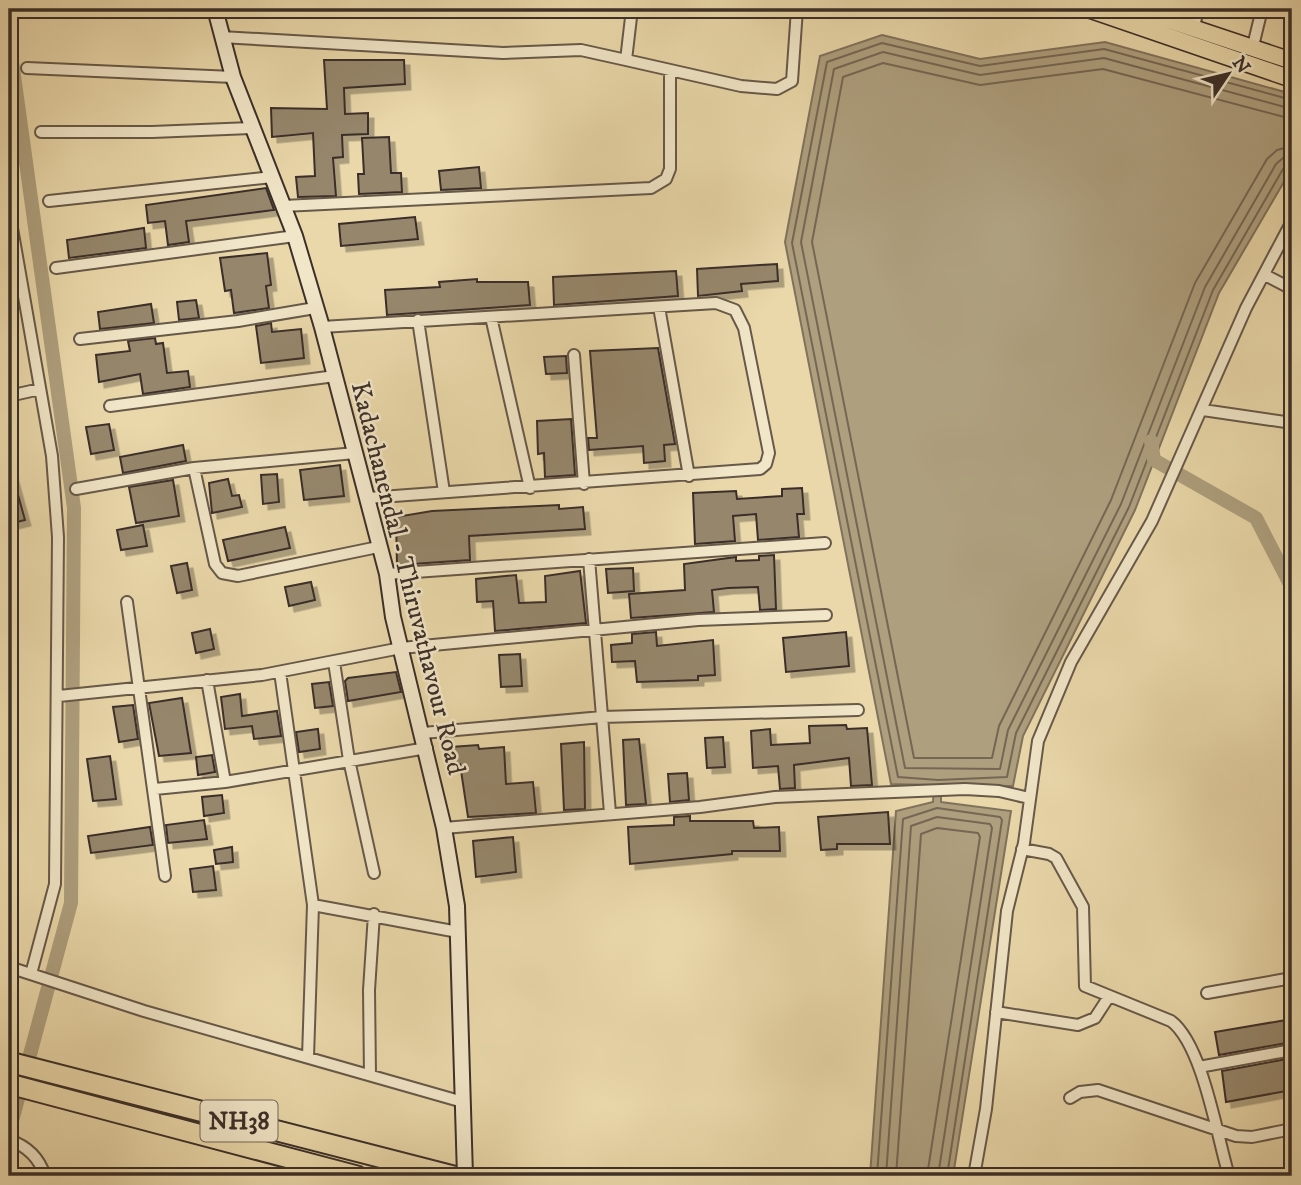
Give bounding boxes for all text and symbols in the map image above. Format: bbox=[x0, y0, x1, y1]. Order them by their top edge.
north arrow bbox=[1192, 38, 1262, 108]
text: N bbox=[1227, 52, 1255, 78]
street label: Kadachanendal - Thiruvathavour Road bbox=[343, 378, 472, 778]
road number: NH38 bbox=[201, 1100, 278, 1142]

